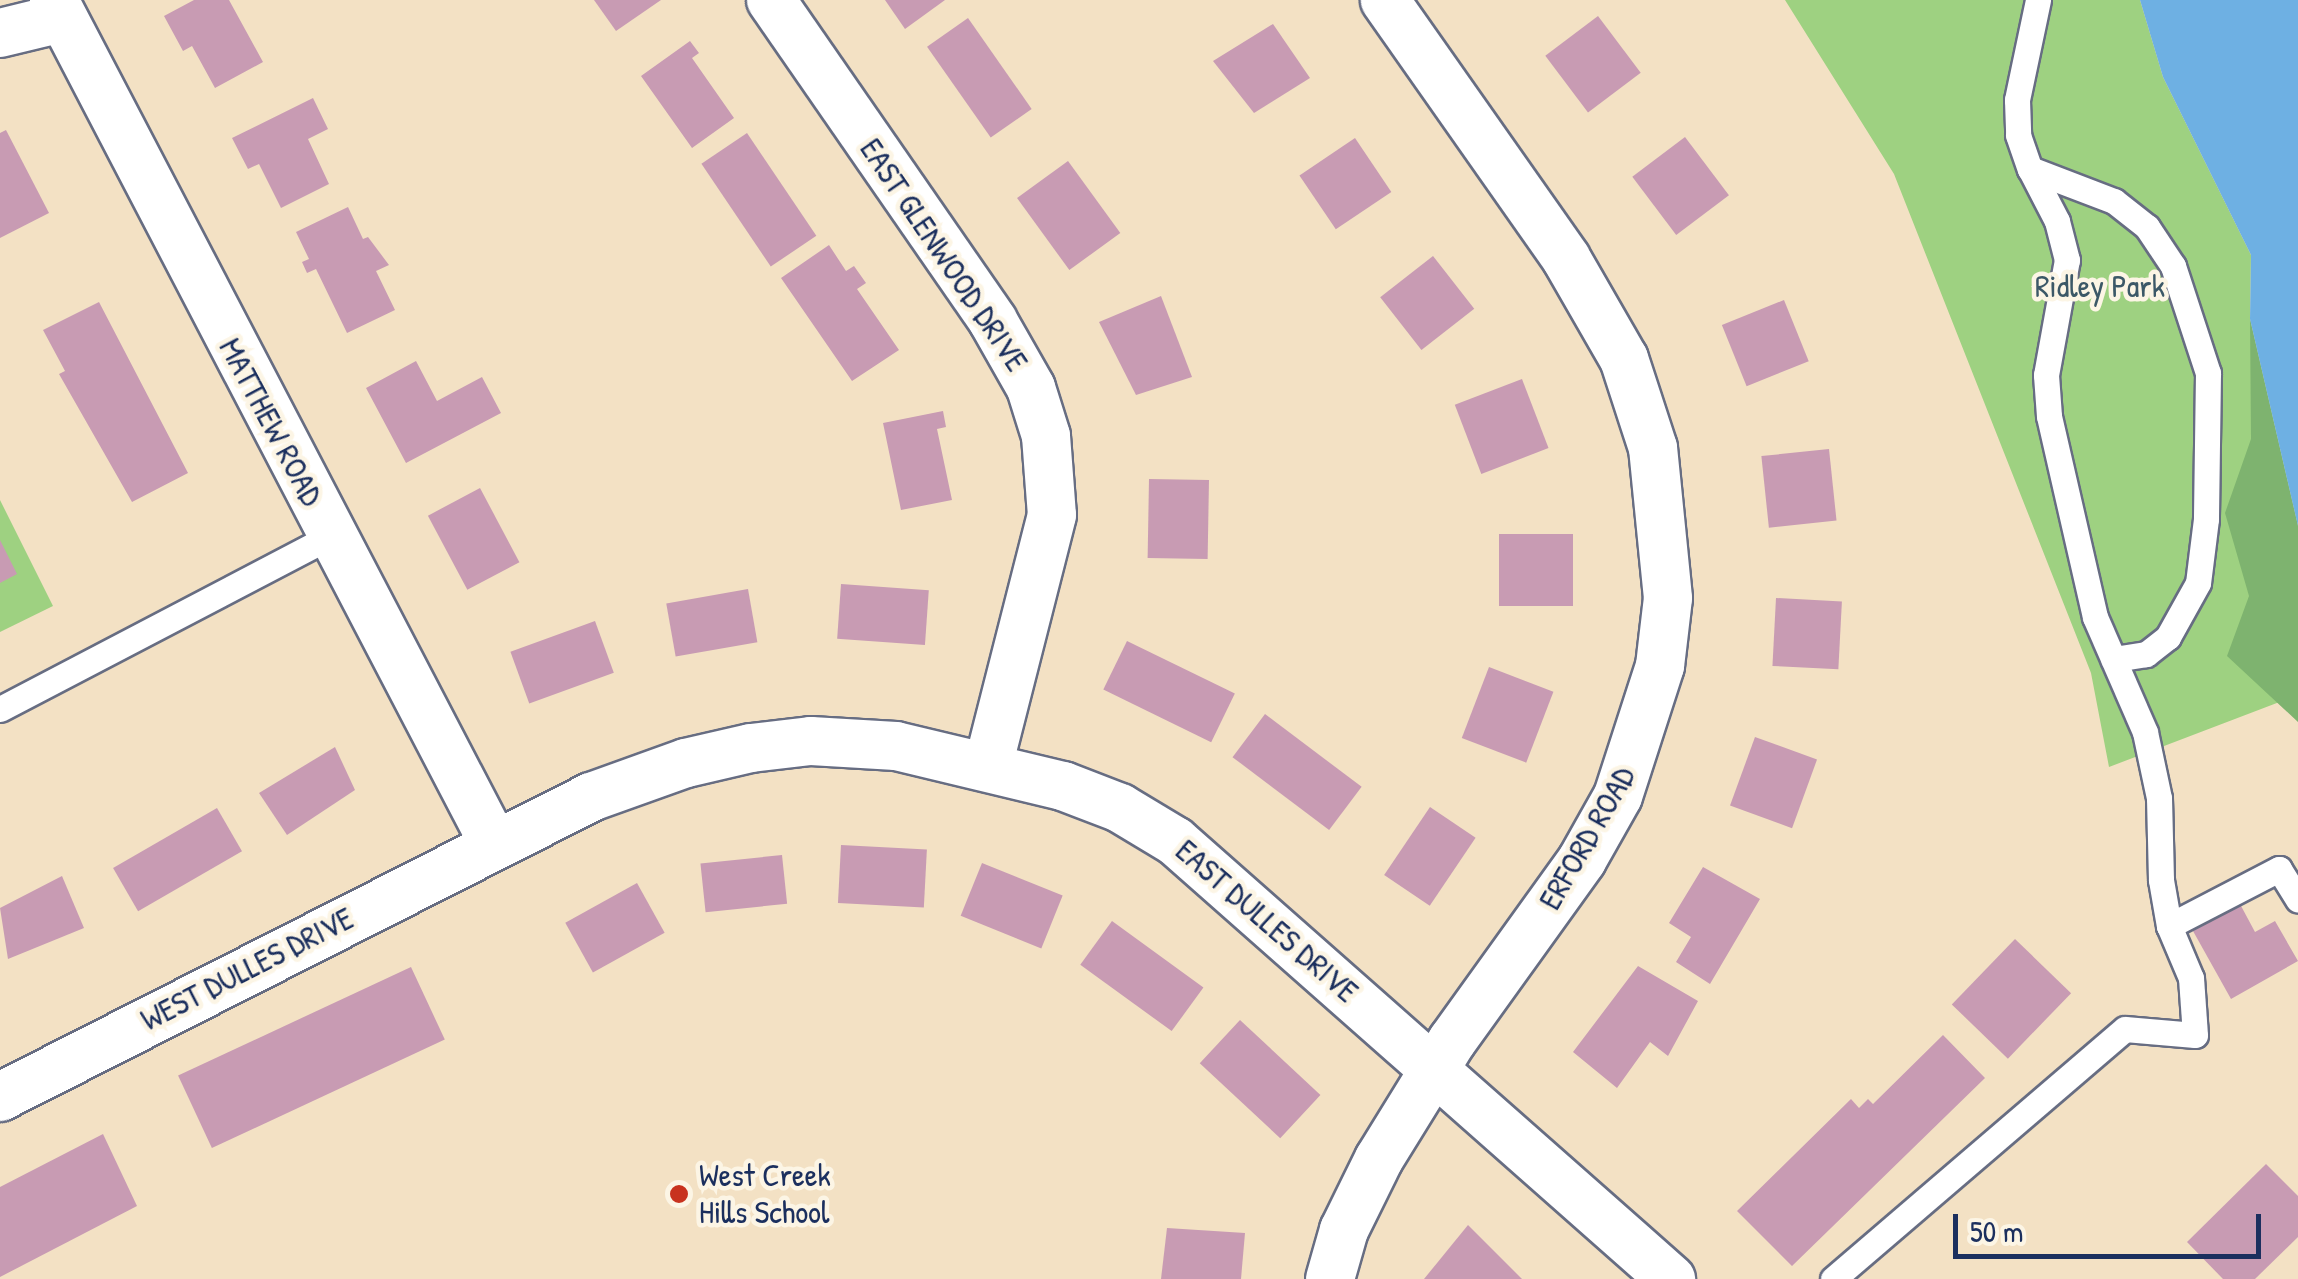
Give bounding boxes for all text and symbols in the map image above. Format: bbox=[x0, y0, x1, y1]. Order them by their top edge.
street label: EAST GLENWOOD DRIVE bbox=[852, 131, 1036, 379]
park label: Ridley Park bbox=[2035, 267, 2165, 305]
street label: MATTHEW ROAD bbox=[211, 332, 331, 512]
street label: ERFORD ROAD bbox=[1531, 760, 1643, 916]
street label: EAST DULLES DRIVE bbox=[1168, 831, 1366, 1011]
street label: WEST DULLES DRIVE bbox=[134, 899, 360, 1039]
place label: West Creek Hills School bbox=[699, 1157, 831, 1232]
marker: West Creek Hills School bbox=[668, 1183, 690, 1205]
scale bar bbox=[1958, 1194, 2266, 1256]
text: 50 m bbox=[1970, 1211, 2023, 1251]

